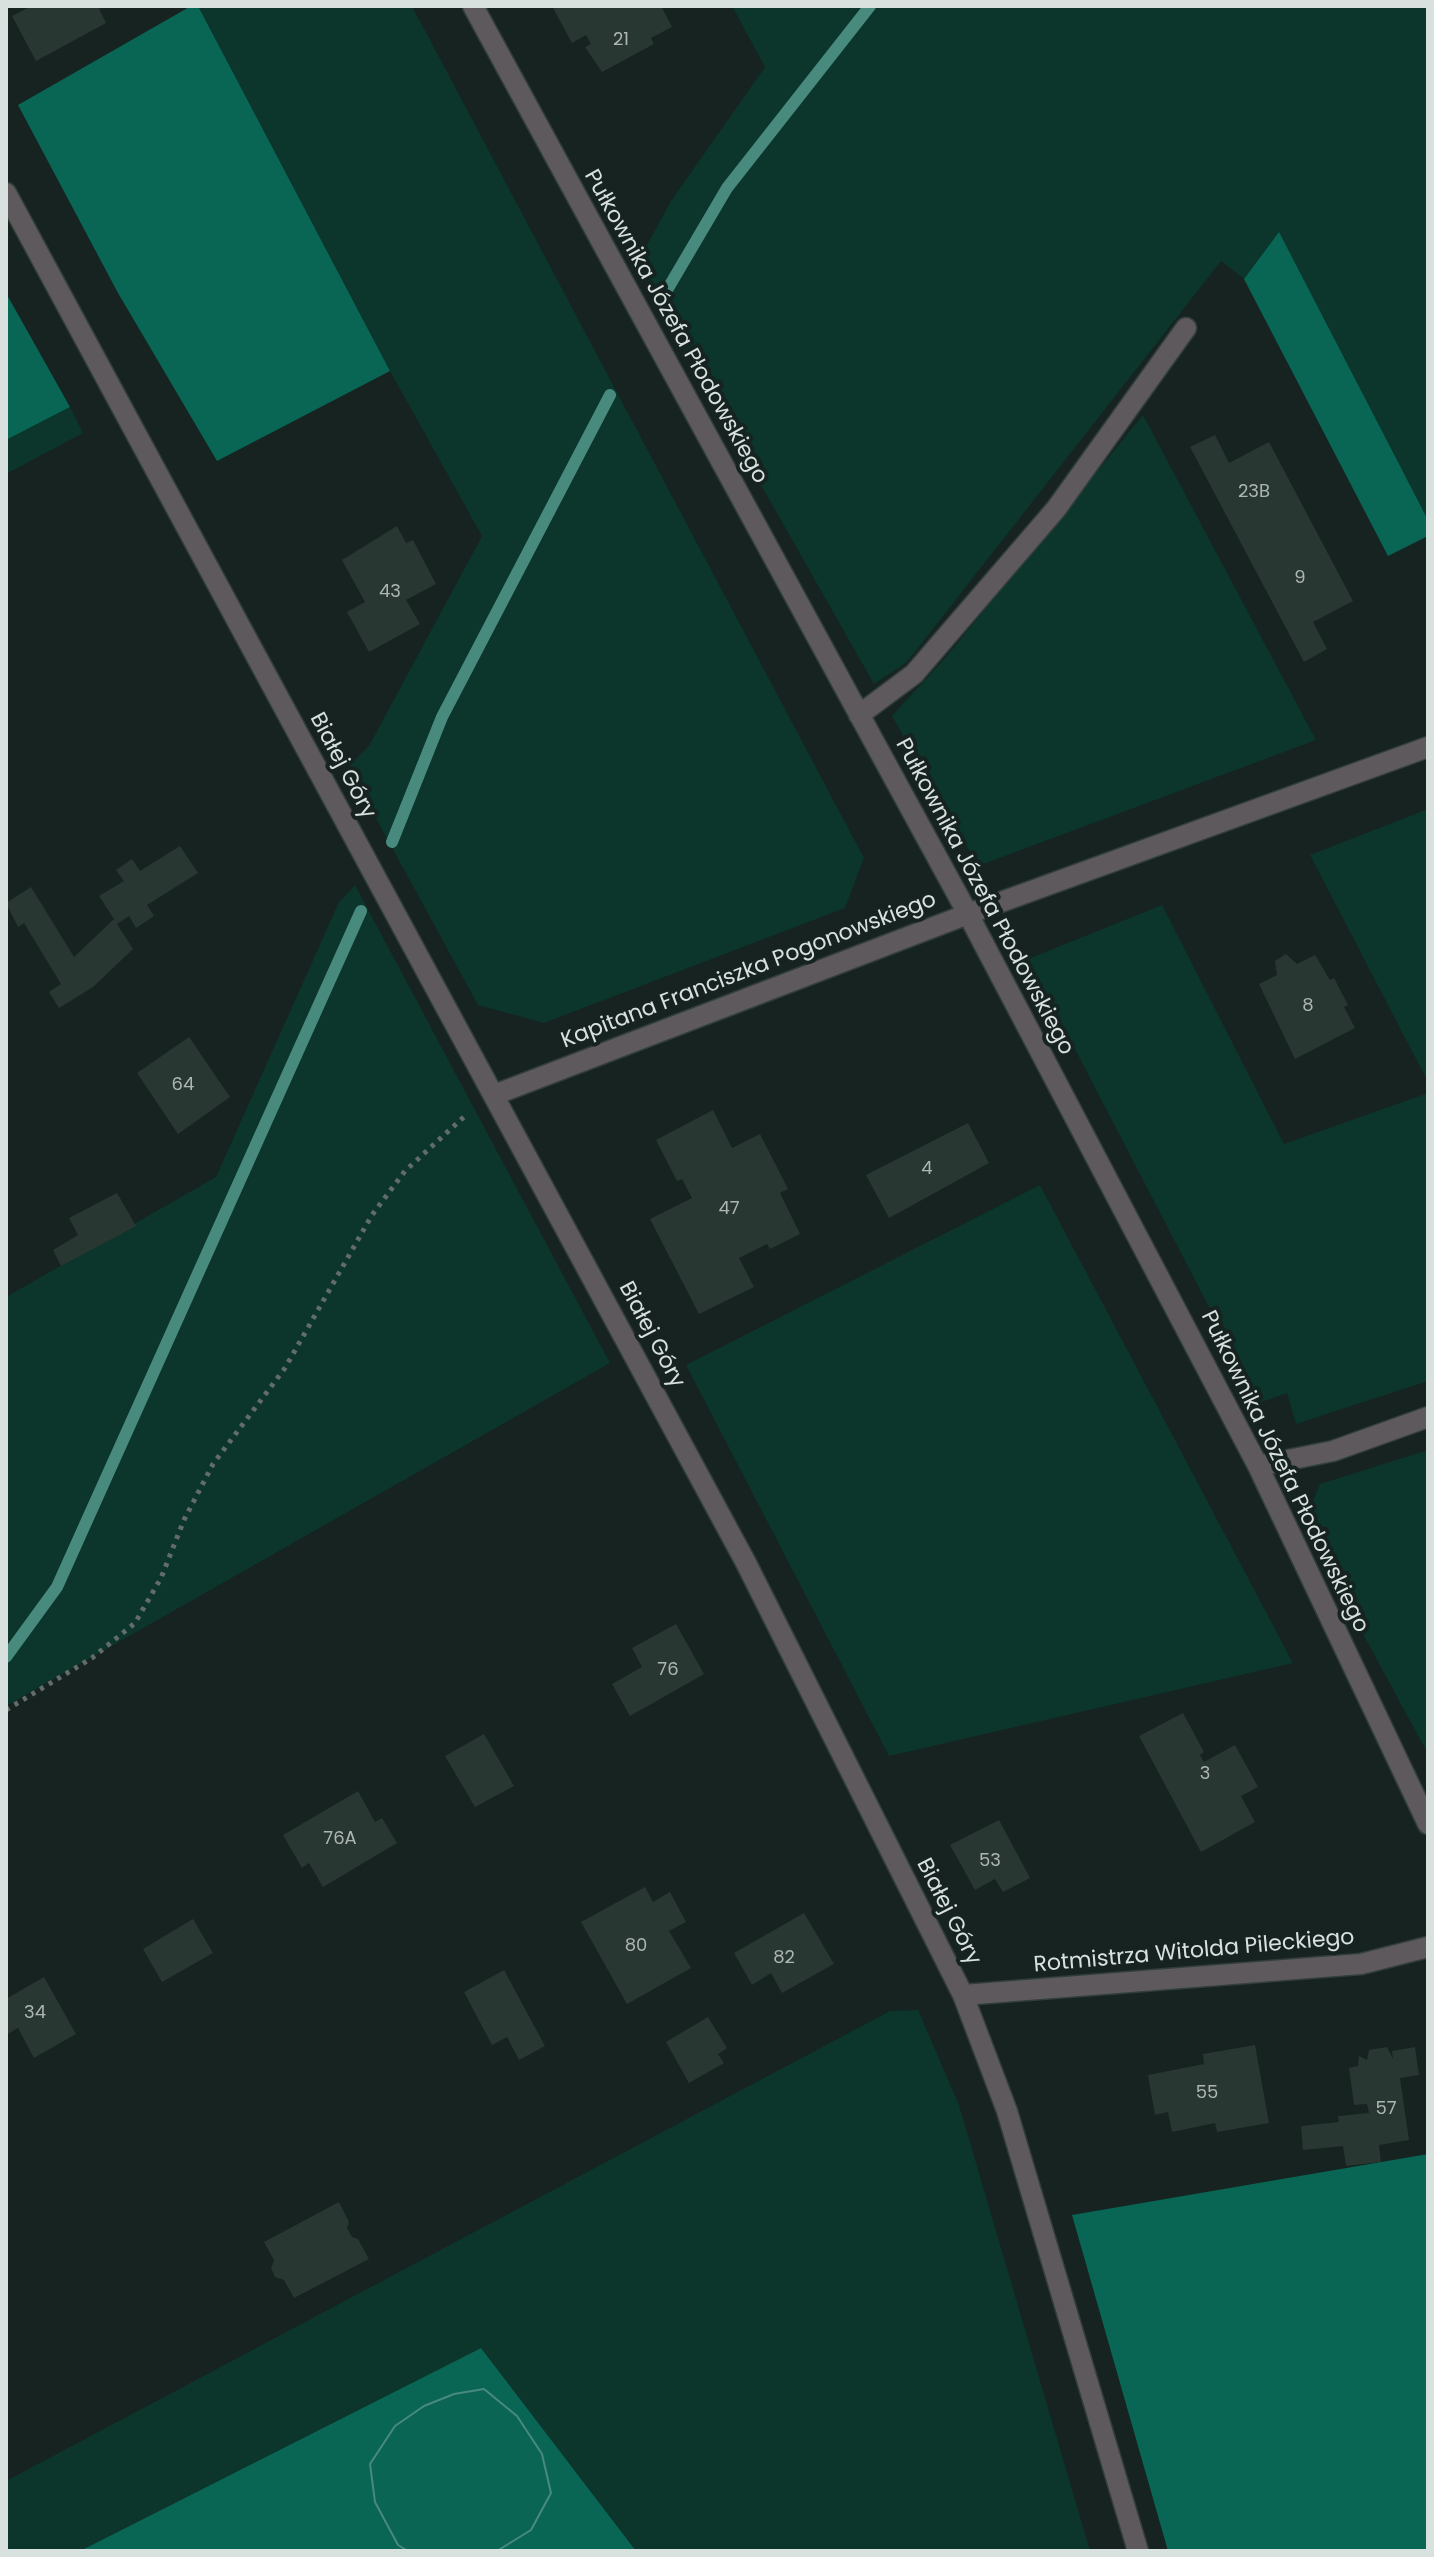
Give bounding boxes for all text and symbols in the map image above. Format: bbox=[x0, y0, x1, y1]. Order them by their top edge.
house number: 21 bbox=[613, 29, 629, 51]
street label: Pułkownika Józefa Płodowskiego bbox=[577, 165, 773, 489]
house number: 23B bbox=[1238, 481, 1270, 503]
house number: 9 bbox=[1294, 567, 1306, 589]
house number: 43 bbox=[379, 581, 401, 603]
street label: Białej Góry bbox=[303, 709, 381, 823]
street label: Pułkownika Józefa Płodowskiego bbox=[889, 734, 1079, 1060]
street label: Kapitana Franciszka Pogonowskiego bbox=[558, 887, 940, 1055]
house number: 8 bbox=[1302, 995, 1314, 1017]
house number: 64 bbox=[172, 1074, 194, 1096]
house number: 4 bbox=[921, 1158, 933, 1180]
house number: 47 bbox=[718, 1198, 740, 1220]
street label: Białej Góry bbox=[612, 1278, 690, 1392]
street label: Pułkownika Józefa Płodowskiego bbox=[1194, 1307, 1374, 1637]
house number: 76 bbox=[657, 1659, 679, 1681]
house number: 3 bbox=[1200, 1763, 1210, 1785]
house number: 76A bbox=[323, 1828, 357, 1850]
house number: 53 bbox=[979, 1850, 1001, 1872]
street label: Białej Góry bbox=[910, 1854, 986, 1970]
street label: Rotmistrza Witolda Pileckiego bbox=[1033, 1925, 1355, 1979]
house number: 80 bbox=[625, 1935, 647, 1957]
house number: 82 bbox=[773, 1947, 795, 1969]
house number: 34 bbox=[24, 2002, 46, 2024]
house number: 55 bbox=[1196, 2082, 1218, 2104]
house number: 57 bbox=[1375, 2098, 1397, 2120]

